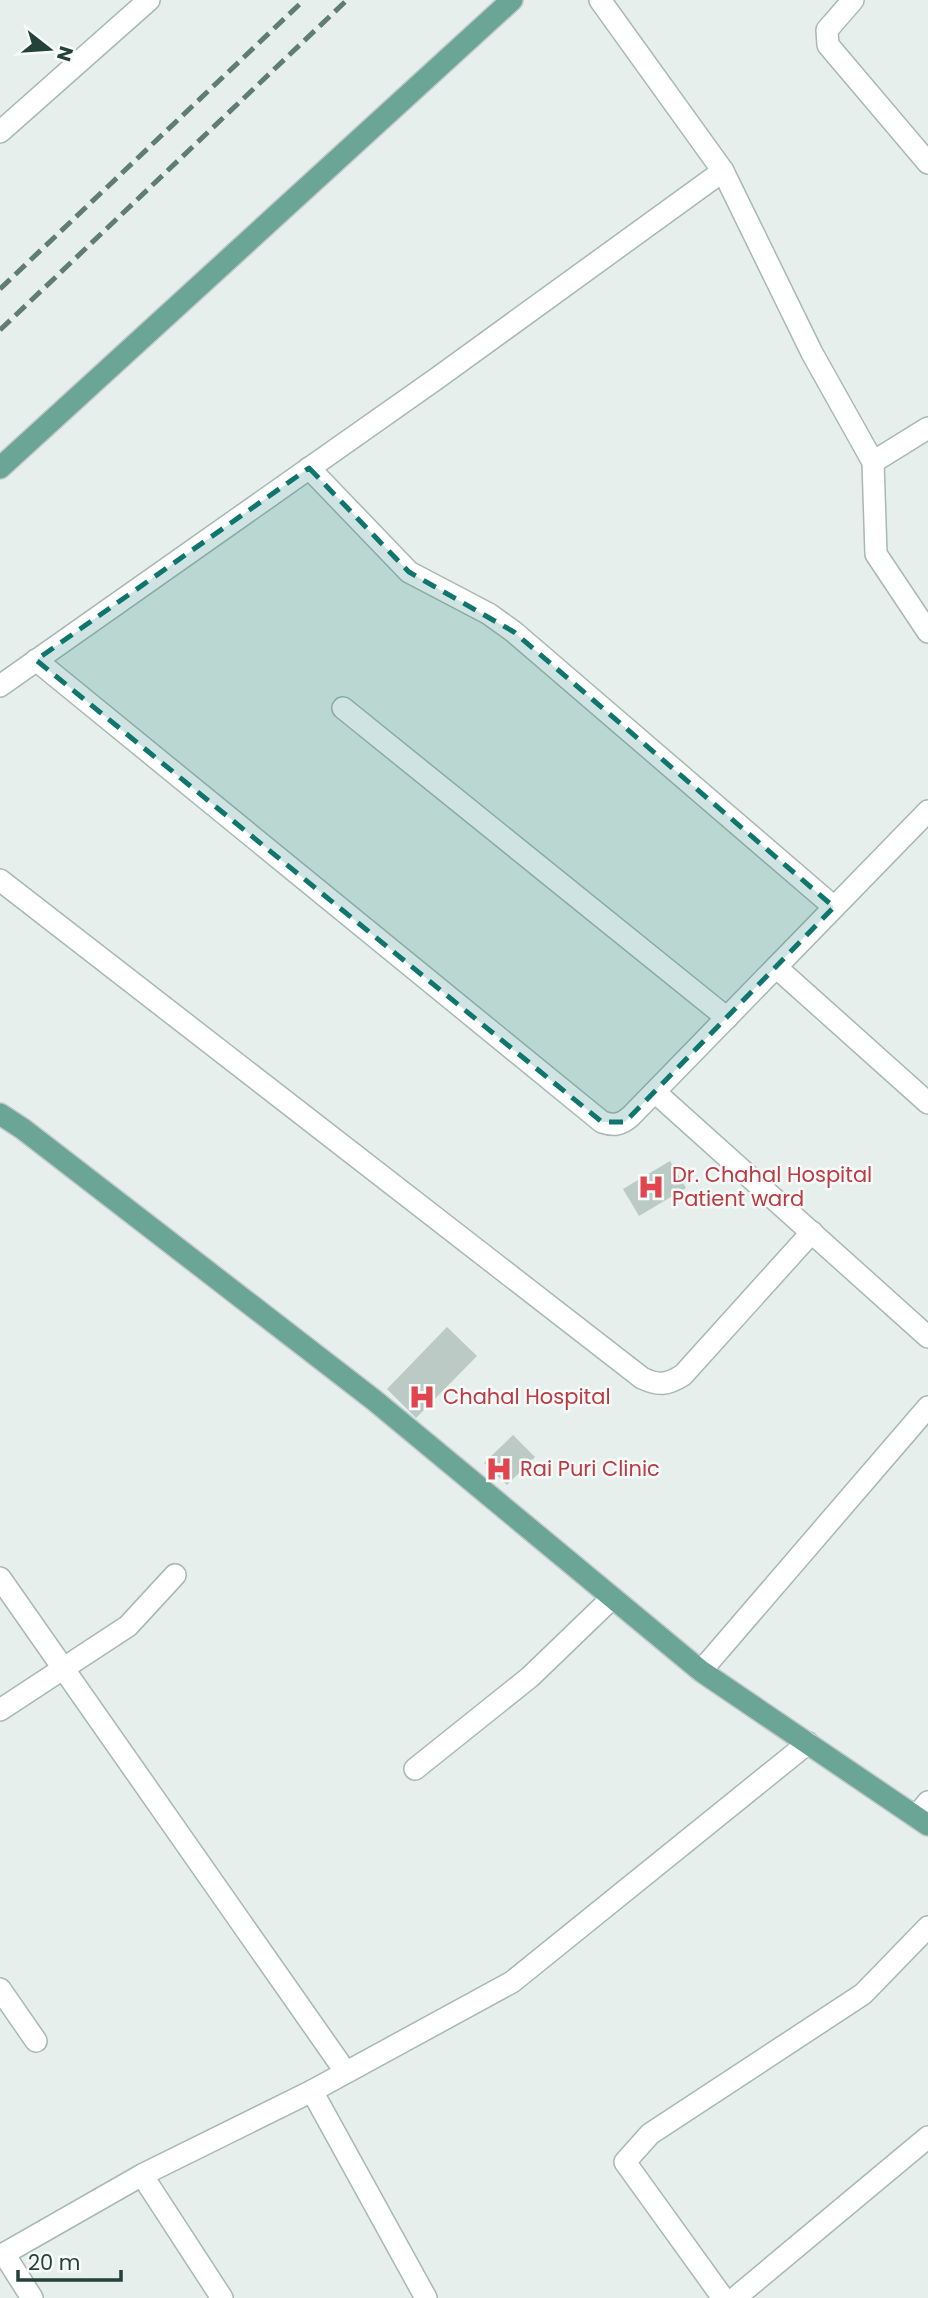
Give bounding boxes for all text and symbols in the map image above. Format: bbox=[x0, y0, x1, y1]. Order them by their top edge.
north arrow bbox=[14, 14, 84, 84]
text: N bbox=[50, 43, 80, 65]
place label: Dr. Chahal Hospital Patient ward bbox=[672, 1160, 872, 1213]
hospital icon: Dr. Chahal Hospital Patient ward bbox=[636, 1172, 666, 1202]
hospital icon: Chahal Hospital bbox=[407, 1382, 437, 1412]
place label: Chahal Hospital bbox=[443, 1382, 611, 1411]
hospital icon: Rai Puri Clinic bbox=[484, 1454, 514, 1484]
place label: Rai Puri Clinic bbox=[520, 1454, 660, 1483]
scale bar bbox=[18, 2238, 121, 2282]
text: 20 m bbox=[28, 2248, 81, 2277]

